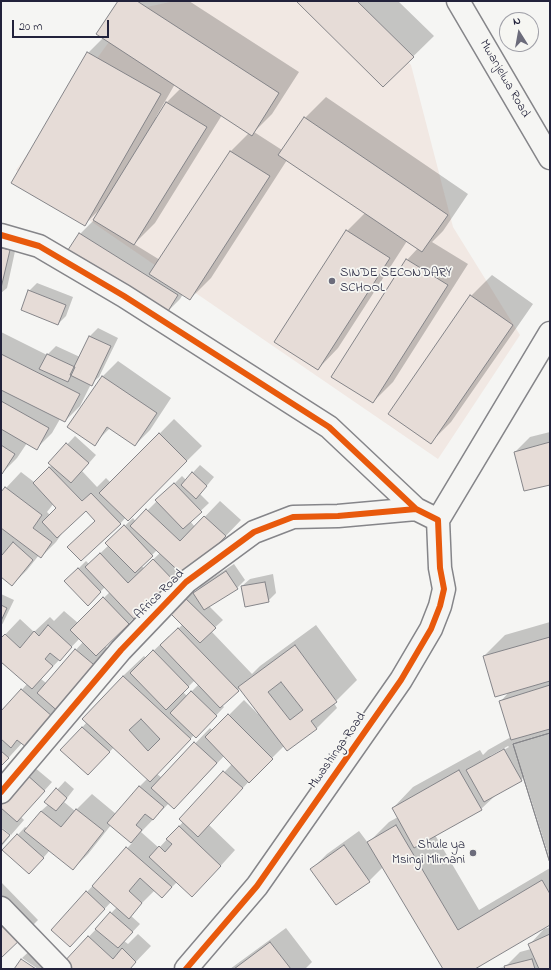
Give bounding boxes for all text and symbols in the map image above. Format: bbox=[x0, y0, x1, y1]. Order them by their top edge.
scale bar bbox=[14, 12, 111, 38]
north arrow bbox=[499, 12, 539, 52]
text: N bbox=[512, 13, 522, 30]
text: 20 m bbox=[19, 18, 42, 36]
street label: Mwanjelwa Road bbox=[475, 37, 533, 121]
place label: SINDE SECONDARY SCHOOL bbox=[340, 266, 452, 297]
marker: SINDE SECONDARY SCHOOL bbox=[327, 276, 337, 286]
street label: Africa Road bbox=[132, 567, 188, 623]
street label: Mwashinga Road bbox=[306, 710, 370, 792]
place label: Shule ya Msingi Mlimani bbox=[392, 838, 465, 869]
marker: Shule ya Msingi Mlimani bbox=[468, 848, 478, 858]

